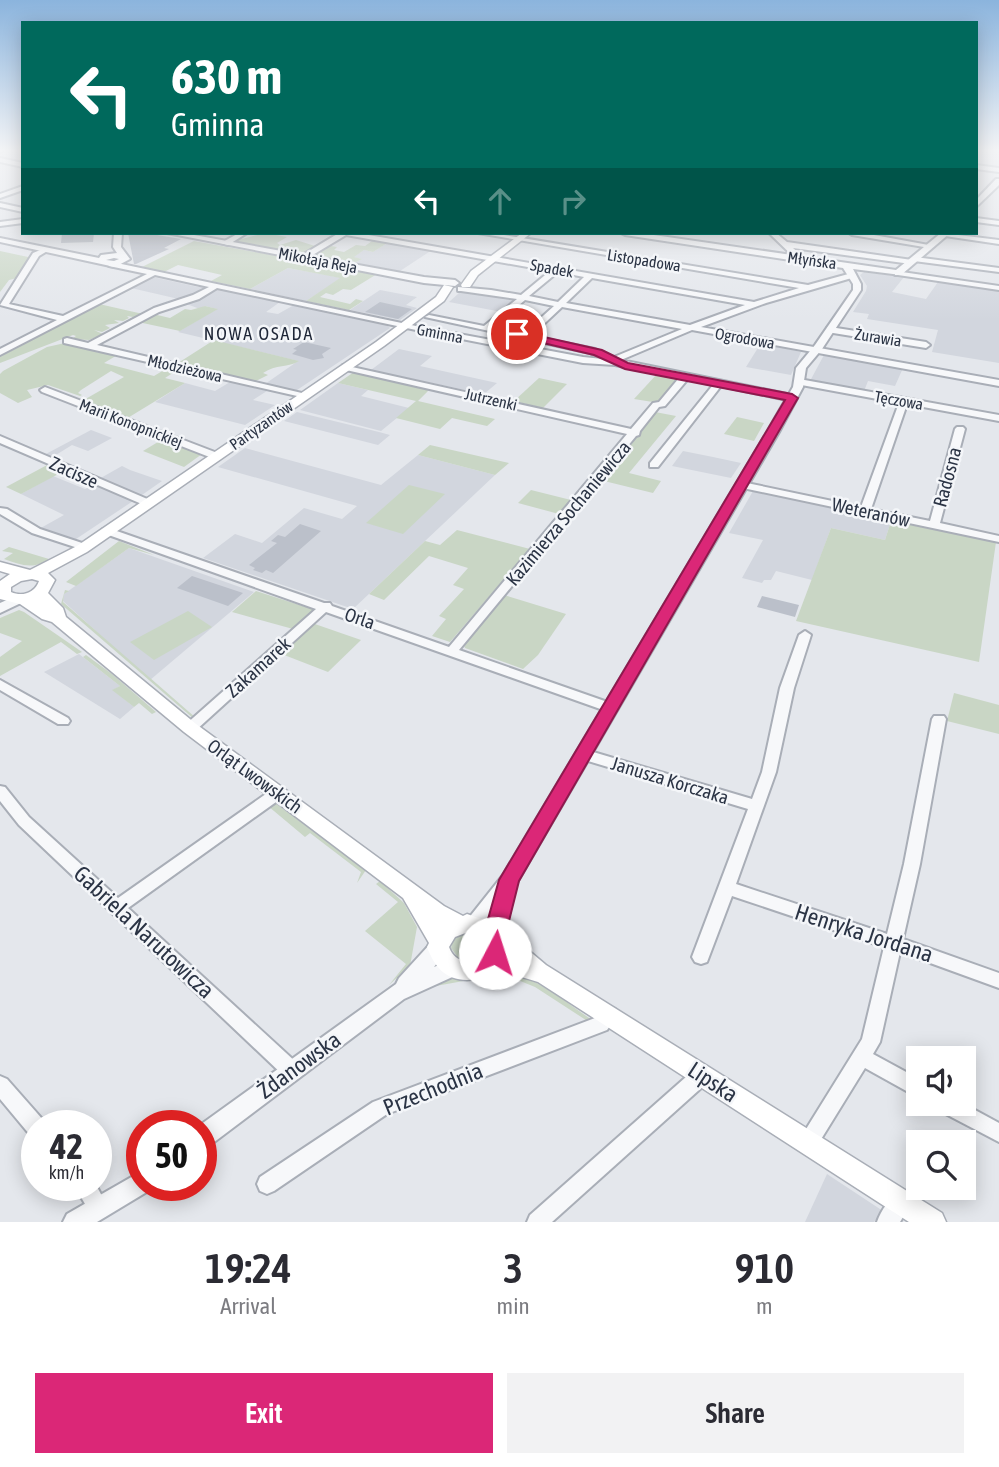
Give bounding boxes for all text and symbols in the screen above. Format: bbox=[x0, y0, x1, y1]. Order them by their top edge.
text: 630 m bbox=[171, 48, 282, 104]
icon: left bbox=[56, 49, 147, 140]
text: Gminna bbox=[171, 106, 264, 143]
icon: left bbox=[408, 182, 446, 220]
icon: ahead bbox=[481, 182, 519, 220]
icon: right bbox=[554, 182, 592, 220]
street label: Mikołaja Reja bbox=[277, 244, 359, 277]
street label: Listopadowa bbox=[606, 245, 682, 276]
street label: Młyńska bbox=[786, 248, 838, 273]
street label: Spadek bbox=[529, 255, 575, 282]
pin bbox=[487, 304, 547, 364]
icon: arrive bbox=[498, 315, 536, 353]
street label: Gminna bbox=[415, 320, 465, 346]
district label: NOWA OSADA bbox=[204, 323, 314, 344]
street label: Ogrodowa bbox=[714, 324, 776, 353]
street label: Żurawia bbox=[853, 324, 903, 350]
street label: Młodzieżowa bbox=[146, 351, 224, 385]
street label: Jutrzenki bbox=[463, 384, 519, 414]
street label: Tęczowa bbox=[873, 387, 925, 414]
street label: Marii Konopnickiej bbox=[77, 395, 185, 452]
street label: Partyzantów bbox=[226, 396, 297, 454]
street label: Kazimierza Sochaniewicza bbox=[501, 436, 635, 590]
street label: Radosna bbox=[928, 445, 966, 509]
street label: Zacisze bbox=[46, 452, 102, 492]
street label: Weteranów bbox=[830, 493, 913, 531]
street label: Orla bbox=[342, 603, 378, 633]
street label: Zakamarek bbox=[221, 632, 295, 702]
street label: Orląt Lwowskich bbox=[203, 734, 307, 818]
street label: Janusza Korczaka bbox=[609, 752, 731, 808]
street label: Gabriela Narutowicza bbox=[69, 860, 219, 1004]
street label: Henryka Jordana bbox=[792, 898, 936, 968]
position arrow bbox=[458, 916, 532, 990]
street label: Żdanowska bbox=[252, 1026, 346, 1104]
map controls bbox=[906, 1046, 976, 1200]
button: sound bbox=[906, 1046, 976, 1116]
street label: Lipska bbox=[683, 1056, 743, 1108]
street label: Przechodnia bbox=[379, 1057, 487, 1121]
speed limit sign: 50 bbox=[126, 1110, 217, 1201]
text: 42 bbox=[50, 1126, 83, 1166]
button: search bbox=[906, 1130, 976, 1200]
text: km/h bbox=[49, 1162, 84, 1183]
text: 19:24 bbox=[205, 1244, 292, 1292]
text: 3 bbox=[503, 1244, 523, 1292]
text: 910 bbox=[735, 1244, 794, 1292]
text: Arrival bbox=[220, 1293, 276, 1319]
text: min bbox=[497, 1293, 530, 1319]
text: m bbox=[756, 1293, 773, 1319]
button: Exit bbox=[35, 1373, 493, 1453]
button: Share bbox=[507, 1373, 964, 1453]

